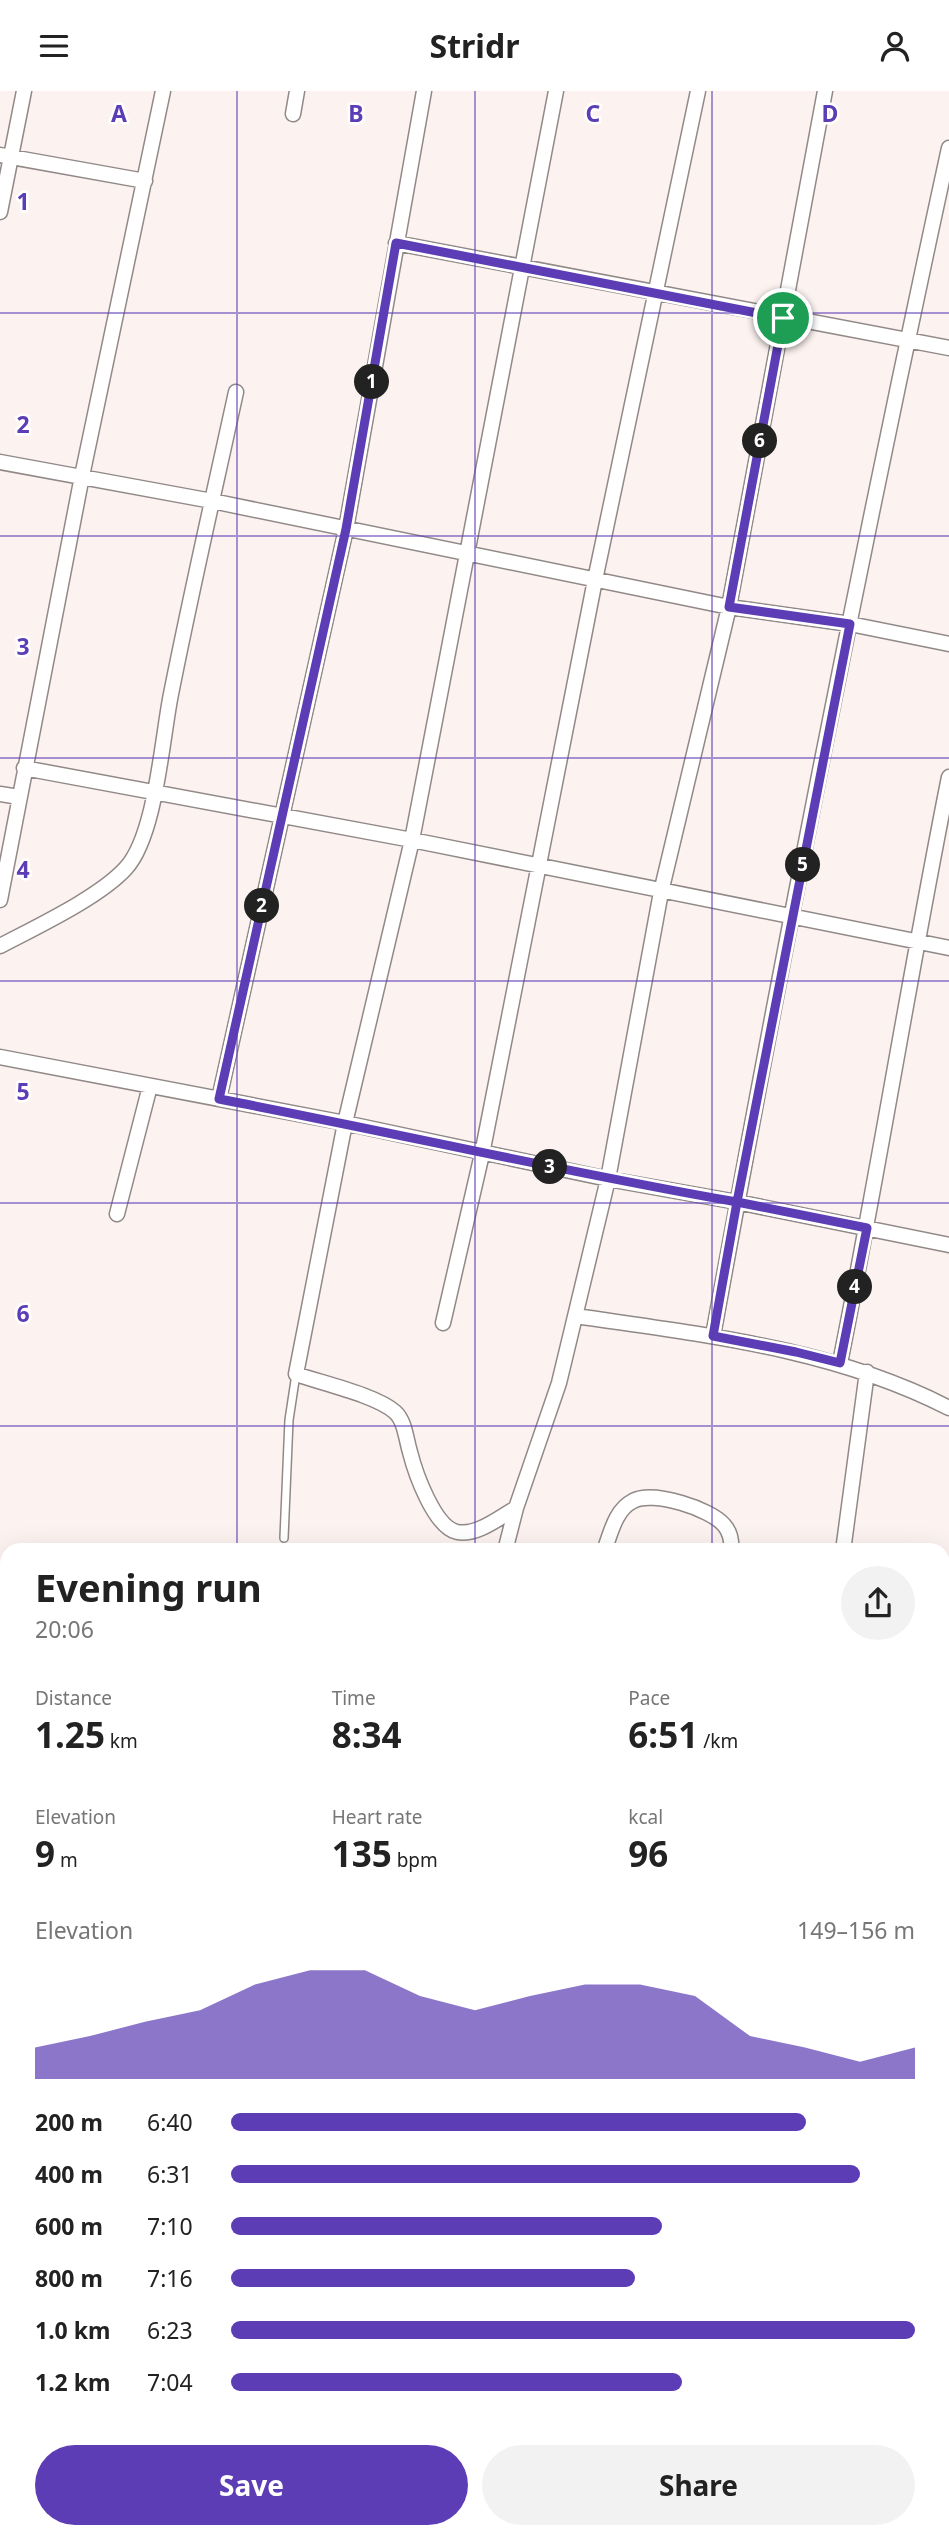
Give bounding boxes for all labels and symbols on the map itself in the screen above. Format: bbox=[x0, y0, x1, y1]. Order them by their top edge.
text: A bbox=[111, 97, 127, 129]
text: B bbox=[348, 97, 364, 129]
text: C bbox=[586, 97, 601, 129]
text: D bbox=[822, 97, 838, 129]
text: 1 bbox=[16, 185, 30, 217]
pin bbox=[753, 288, 813, 348]
pin: 1 bbox=[354, 365, 390, 399]
text: 2 bbox=[16, 408, 30, 440]
pin: 6 bbox=[742, 423, 778, 459]
text: 3 bbox=[16, 630, 30, 662]
pin: 5 bbox=[786, 847, 820, 883]
text: 4 bbox=[16, 853, 30, 885]
pin: 2 bbox=[244, 889, 280, 923]
text: 5 bbox=[16, 1075, 30, 1107]
pin: 3 bbox=[532, 1149, 568, 1185]
pin: 4 bbox=[838, 1269, 872, 1305]
text: 6 bbox=[16, 1297, 30, 1329]

